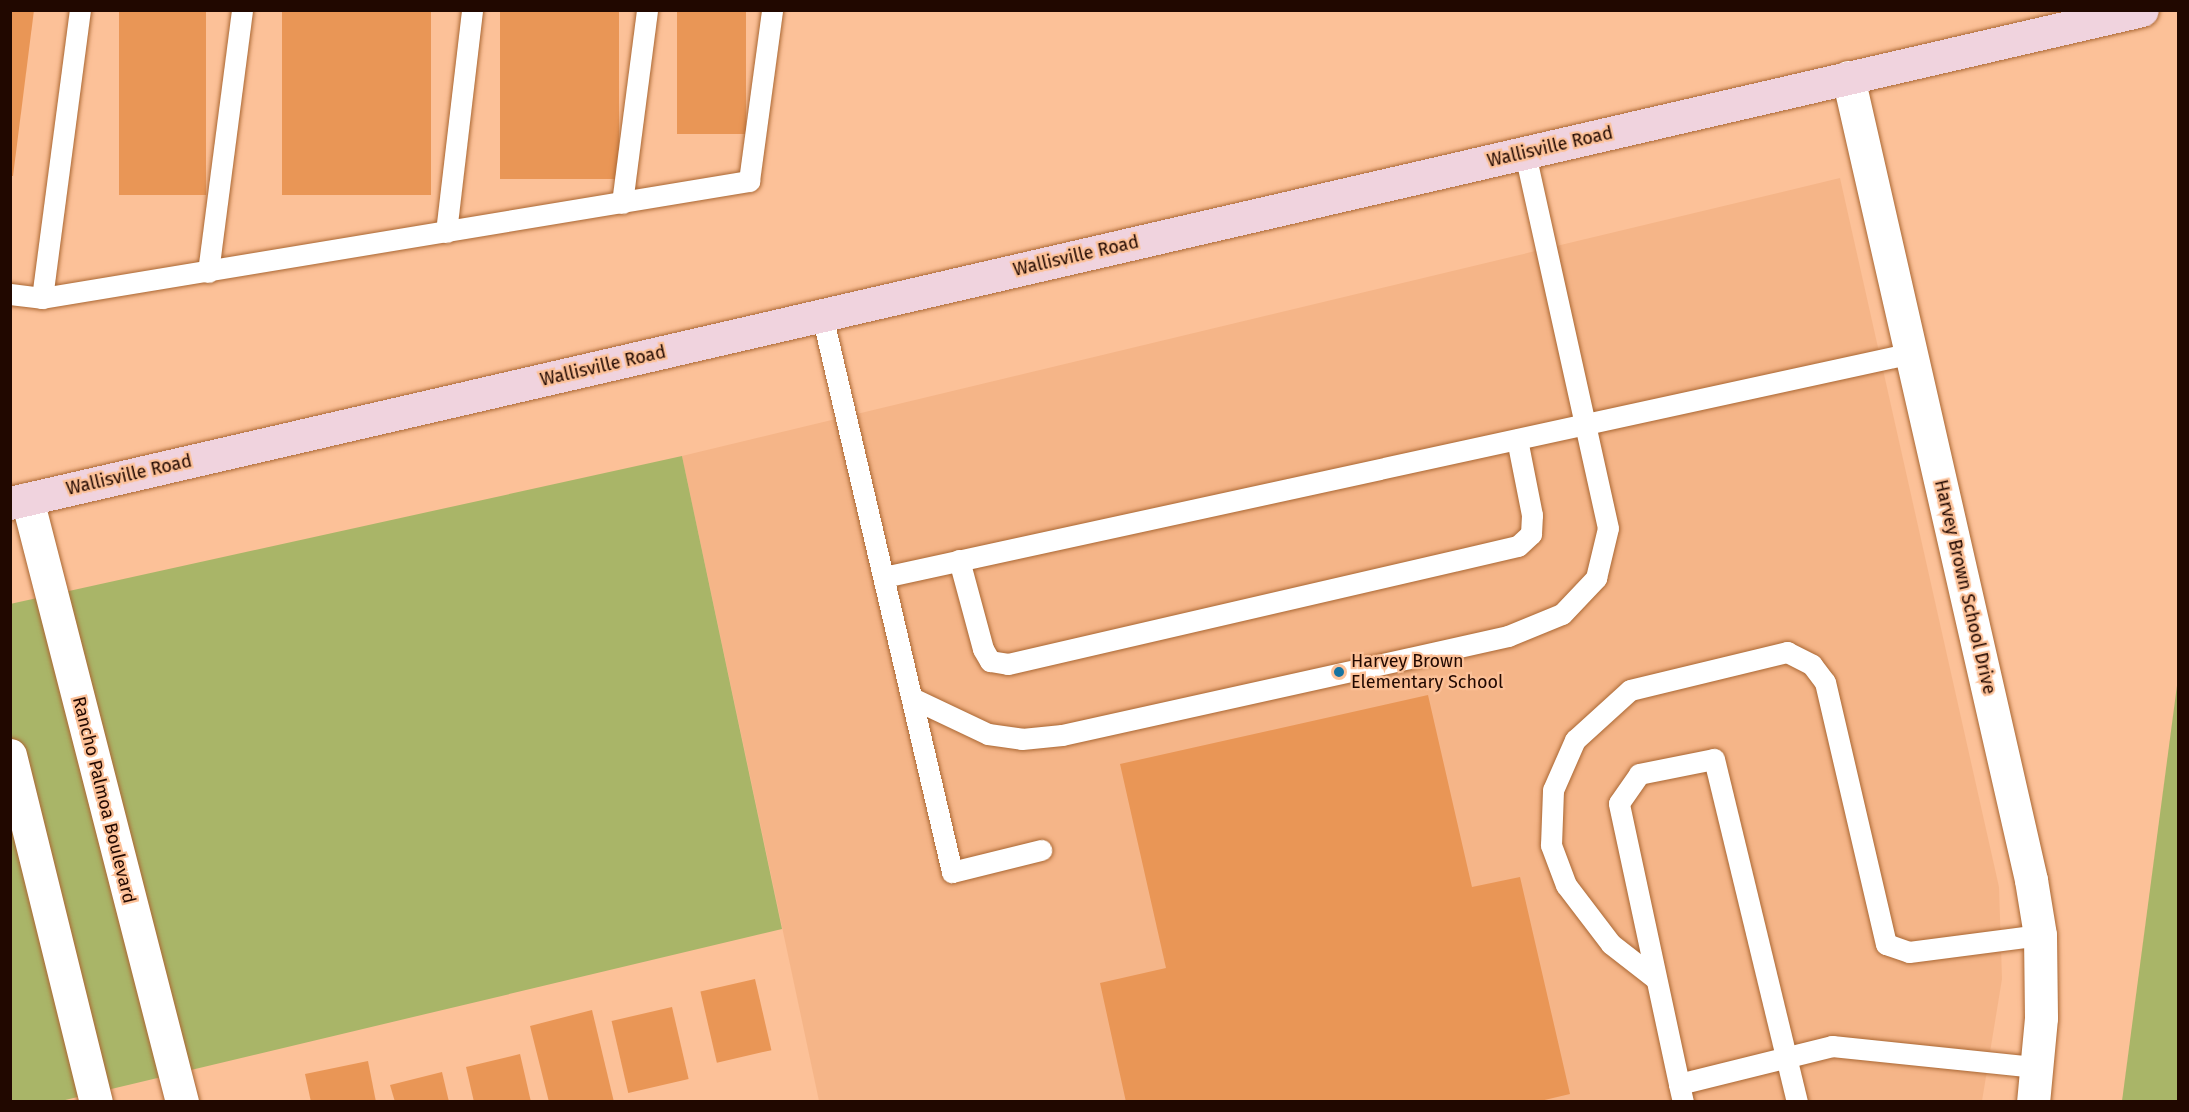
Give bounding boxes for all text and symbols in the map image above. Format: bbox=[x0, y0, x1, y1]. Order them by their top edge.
street label: Wallisville Road bbox=[1485, 122, 1615, 172]
street label: Wallisville Road bbox=[1011, 231, 1141, 281]
street label: Wallisville Road bbox=[538, 341, 668, 391]
street label: Wallisville Road bbox=[64, 450, 194, 500]
street label: Harvey Brown School Drive bbox=[1930, 478, 2000, 696]
place label: Harvey Brown Elementary School bbox=[1351, 651, 1503, 694]
marker: Harvey Brown Elementary School bbox=[1332, 665, 1346, 679]
street label: Rancho Palmoa Boulevard bbox=[68, 694, 140, 906]

